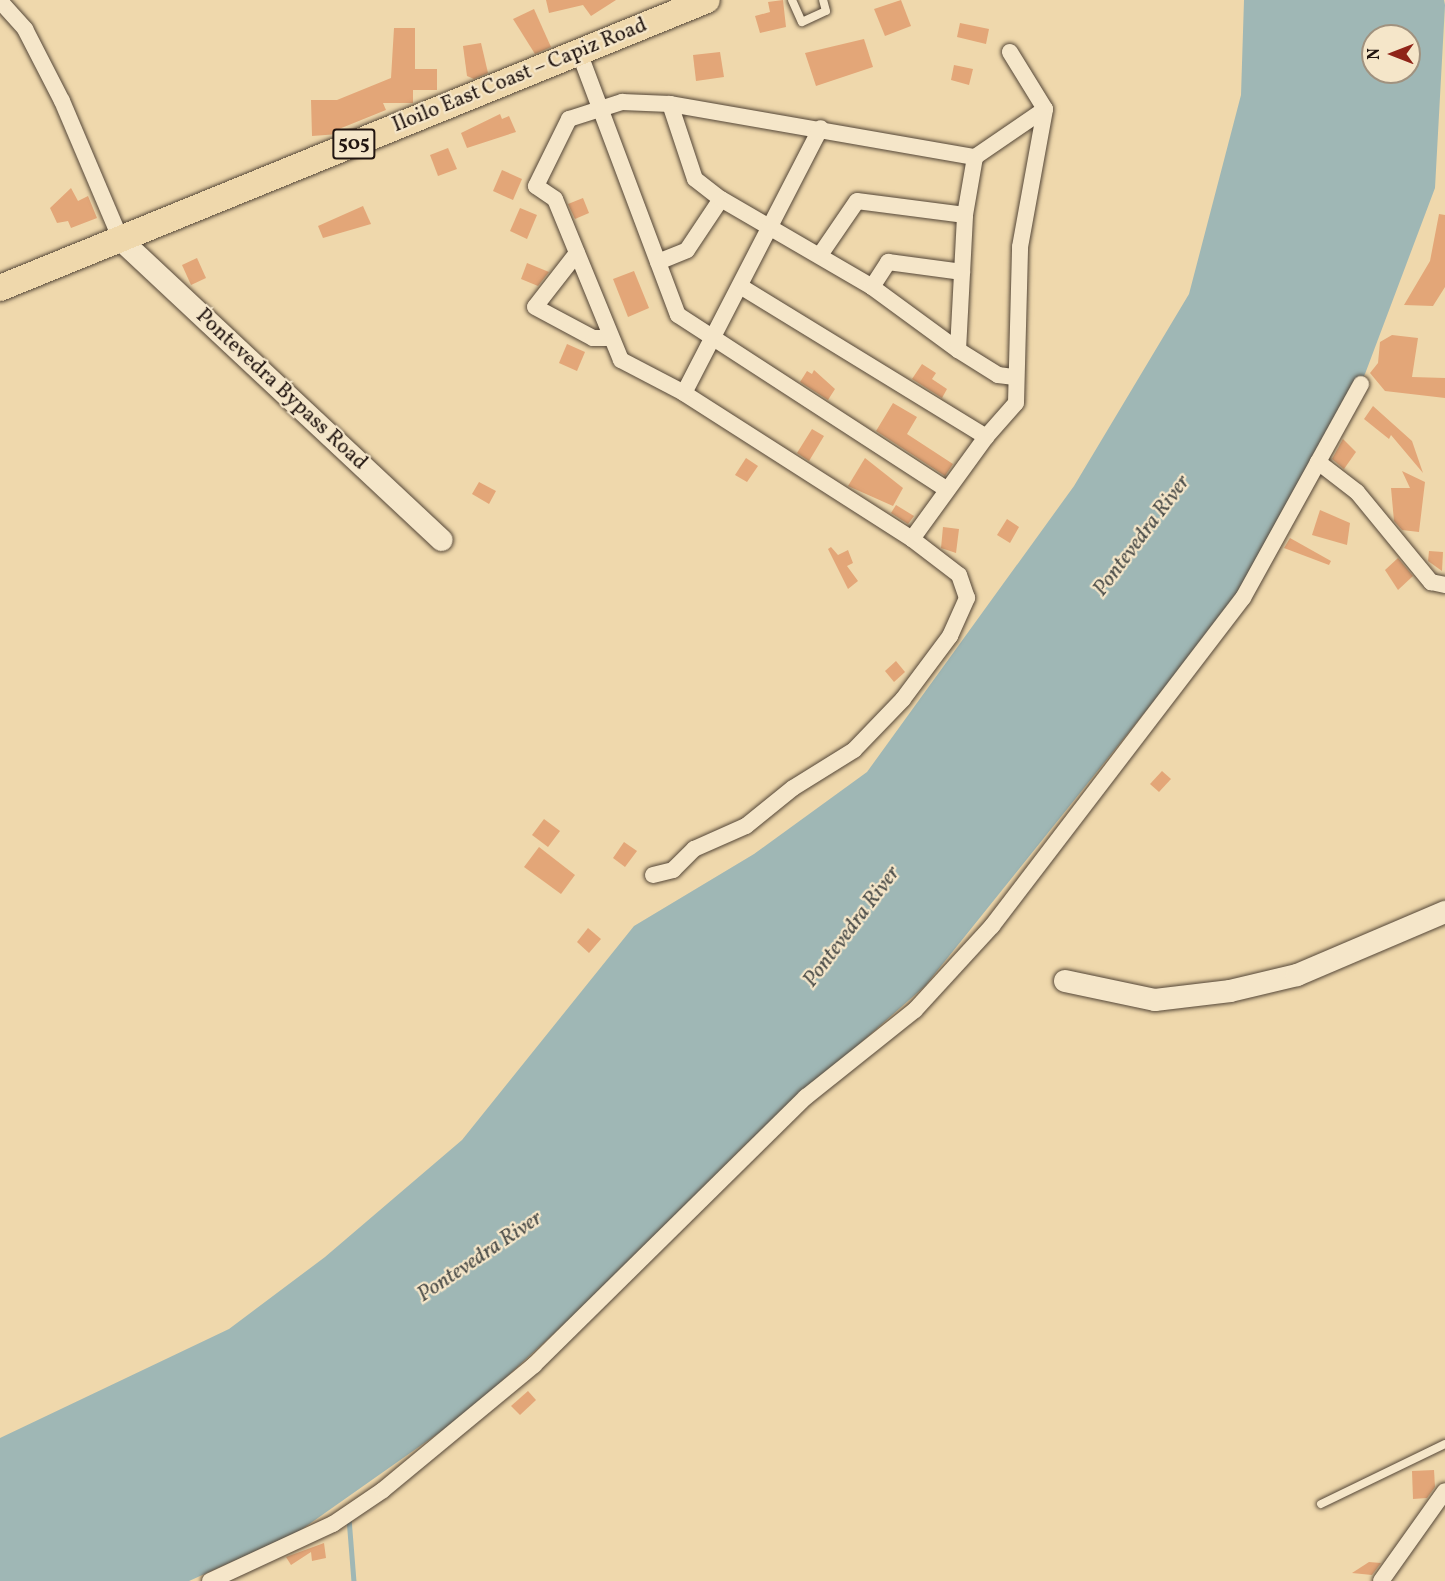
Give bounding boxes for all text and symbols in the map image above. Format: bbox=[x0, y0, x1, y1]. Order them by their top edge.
street label: Iloilo East Coast – Capiz Road bbox=[389, 13, 651, 139]
north arrow bbox=[1361, 24, 1421, 84]
text: N bbox=[1364, 48, 1386, 60]
road number: 505 bbox=[332, 127, 376, 161]
street label: Pontevedra Bypass Road bbox=[190, 304, 372, 476]
water label: Pontevedra River bbox=[1088, 470, 1196, 602]
water label: Pontevedra River bbox=[798, 861, 906, 993]
water label: Pontevedra River bbox=[412, 1205, 548, 1309]

